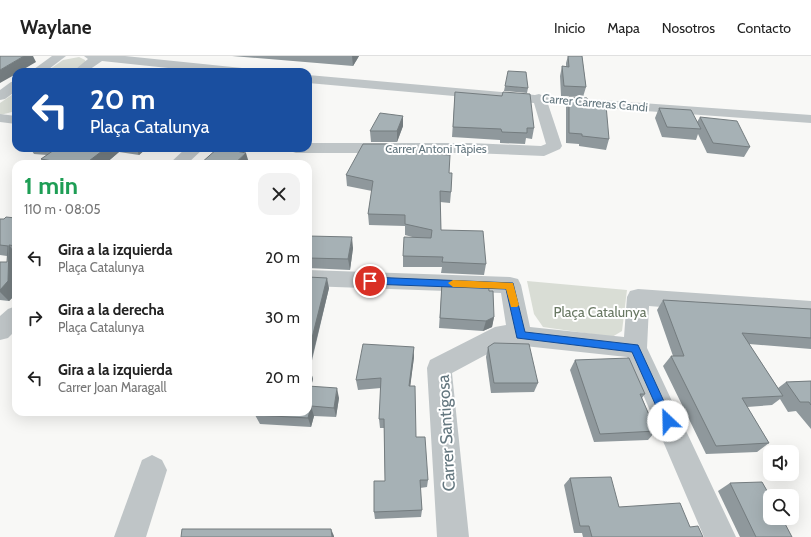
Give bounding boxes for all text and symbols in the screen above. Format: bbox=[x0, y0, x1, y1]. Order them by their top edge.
text: Waylane bbox=[20, 16, 92, 39]
text: Inicio bbox=[554, 19, 585, 37]
text: Mapa bbox=[607, 19, 640, 37]
text: Nosotros bbox=[662, 19, 715, 37]
text: Contacto bbox=[737, 19, 791, 37]
text: 20 m bbox=[90, 82, 155, 116]
icon: left bbox=[24, 84, 76, 136]
street label: Carrer Carreras Candi bbox=[542, 90, 649, 115]
text: Plaça Catalunya bbox=[90, 116, 209, 138]
street label: Carrer Antoni Tàpies bbox=[385, 141, 487, 156]
text: 1 min bbox=[24, 171, 78, 200]
button: close bbox=[258, 173, 300, 215]
text: 110 m · 08:05 bbox=[24, 201, 101, 217]
text: Gira a la izquierda bbox=[58, 241, 172, 259]
icon: left bbox=[24, 247, 46, 269]
text: 20 m bbox=[265, 249, 300, 267]
text: Plaça Catalunya bbox=[58, 259, 144, 275]
pin bbox=[353, 264, 387, 298]
icon: arrive bbox=[359, 270, 381, 292]
text: Gira a la derecha bbox=[58, 301, 164, 319]
park label: Plaça Catalunya bbox=[554, 303, 647, 321]
icon: right bbox=[24, 307, 46, 329]
text: 30 m bbox=[265, 309, 300, 327]
text: Plaça Catalunya bbox=[58, 319, 144, 335]
text: Gira a la izquierda bbox=[58, 361, 172, 379]
icon: left bbox=[24, 367, 46, 389]
text: 20 m bbox=[265, 369, 300, 387]
street label: Carrer Santigosa bbox=[433, 373, 459, 492]
text: Carrer Joan Maragall bbox=[58, 379, 167, 395]
position arrow bbox=[647, 400, 689, 442]
map controls bbox=[763, 445, 799, 525]
button: sound bbox=[763, 445, 799, 481]
button: search bbox=[763, 489, 799, 525]

